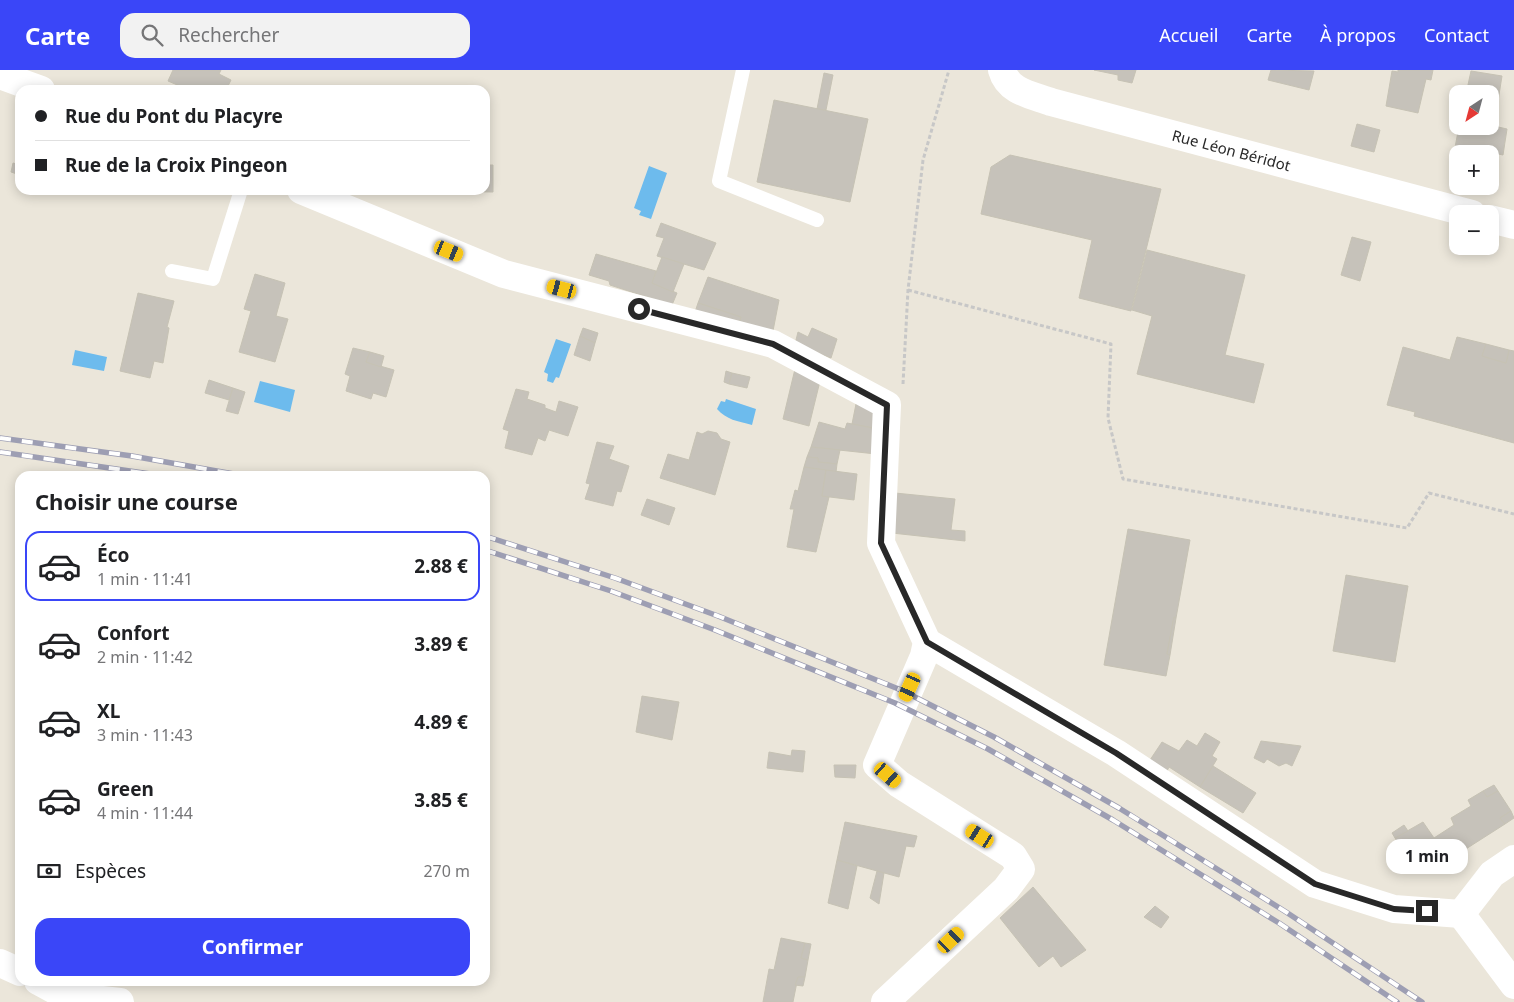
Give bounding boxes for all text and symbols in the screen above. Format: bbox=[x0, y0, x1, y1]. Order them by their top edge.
search box bbox=[120, 13, 470, 58]
text: Carte bbox=[25, 19, 90, 52]
icon: search bbox=[138, 21, 166, 49]
text: Rechercher bbox=[178, 22, 279, 48]
text: Accueil bbox=[1159, 23, 1219, 47]
text: Carte bbox=[1247, 23, 1292, 47]
text: À propos bbox=[1320, 23, 1396, 47]
text: Contact bbox=[1424, 23, 1489, 47]
north arrow bbox=[1449, 85, 1499, 135]
map controls bbox=[1449, 85, 1499, 255]
text: Rue du Pont du Placyre bbox=[65, 103, 283, 129]
street label: Rue Léon Béridot bbox=[1170, 125, 1293, 175]
button: + bbox=[1449, 145, 1499, 195]
text: Rue de la Croix Pingeon bbox=[65, 152, 288, 178]
button: − bbox=[1449, 205, 1499, 255]
car bbox=[432, 238, 465, 264]
car bbox=[545, 278, 578, 300]
route start bbox=[628, 298, 650, 320]
text: Choisir une course bbox=[35, 486, 238, 516]
text: Éco bbox=[97, 542, 129, 568]
icon: car bbox=[37, 544, 82, 589]
text: 2.88 € bbox=[414, 553, 468, 579]
text: 1 min · 11:41 bbox=[97, 568, 193, 590]
text: Confort bbox=[97, 620, 169, 646]
icon: car bbox=[37, 622, 82, 667]
text: 3.89 € bbox=[414, 631, 468, 657]
text: 2 min · 11:42 bbox=[97, 646, 193, 668]
car bbox=[897, 670, 922, 704]
text: XL bbox=[97, 698, 120, 724]
icon: car bbox=[37, 700, 82, 745]
text: 4.89 € bbox=[414, 709, 468, 735]
text: 3 min · 11:43 bbox=[97, 724, 193, 746]
car bbox=[871, 759, 904, 791]
text: Green bbox=[97, 776, 154, 802]
icon: car bbox=[37, 778, 82, 823]
text: 3.85 € bbox=[414, 787, 468, 813]
text: 4 min · 11:44 bbox=[97, 802, 193, 824]
car bbox=[963, 822, 996, 850]
callout: 1 min bbox=[1386, 838, 1468, 874]
text: 1 min bbox=[1405, 845, 1449, 867]
icon: cash bbox=[35, 857, 63, 885]
text: Espèces bbox=[75, 858, 146, 884]
text: 270 m bbox=[423, 860, 470, 882]
route end bbox=[1416, 900, 1438, 922]
button: Confirmer bbox=[35, 918, 470, 976]
car bbox=[934, 924, 967, 956]

